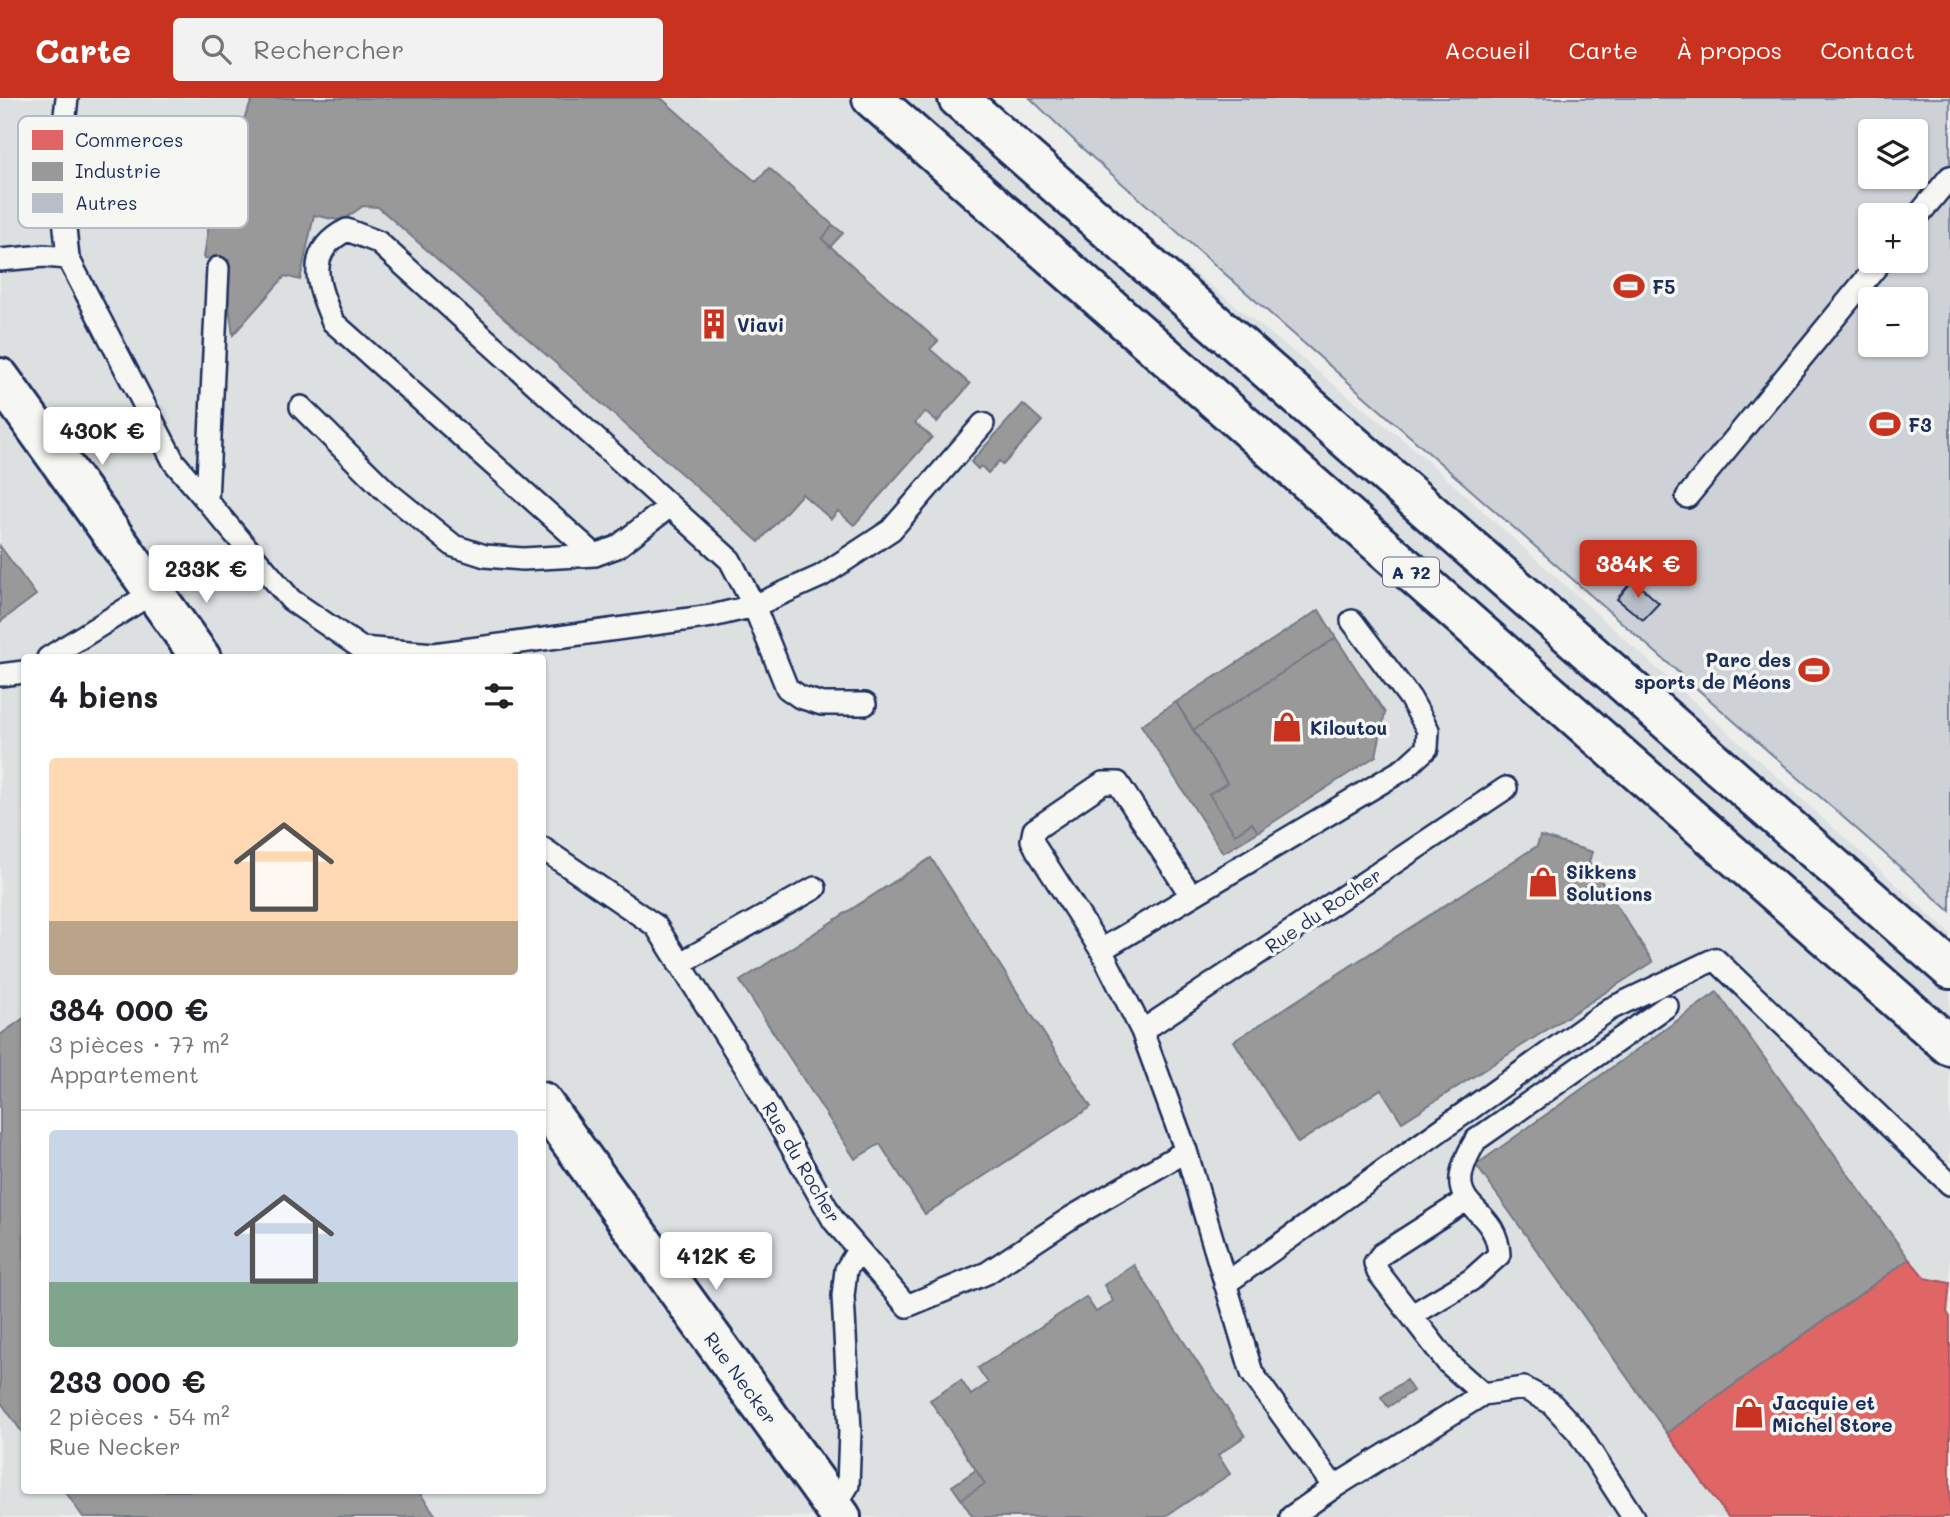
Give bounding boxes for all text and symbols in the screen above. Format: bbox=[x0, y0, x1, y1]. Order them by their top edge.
search box bbox=[173, 18, 663, 81]
text: Carte bbox=[35, 28, 131, 71]
icon: search bbox=[197, 30, 235, 68]
text: Rechercher bbox=[253, 32, 404, 66]
text: Accueil bbox=[1444, 34, 1530, 65]
text: Carte bbox=[1568, 34, 1638, 65]
text: À propos bbox=[1676, 34, 1782, 65]
text: Contact bbox=[1820, 34, 1915, 65]
legend bbox=[18, 116, 248, 228]
map controls bbox=[1858, 119, 1928, 357]
button: layers bbox=[1858, 119, 1928, 189]
text: Commerces bbox=[75, 127, 184, 152]
text: Industrie bbox=[75, 158, 161, 183]
text: Autres bbox=[75, 190, 137, 215]
button: + bbox=[1858, 203, 1928, 273]
sports icon: F5 bbox=[1612, 269, 1646, 303]
place label: F5 bbox=[1652, 274, 1675, 299]
button: − bbox=[1858, 287, 1928, 357]
building icon: Viavi bbox=[697, 307, 731, 341]
place label: Viavi bbox=[737, 312, 784, 337]
sports icon: F3 bbox=[1868, 407, 1902, 441]
pin: 430K € bbox=[45, 408, 159, 467]
place label: F3 bbox=[1908, 412, 1932, 437]
text: 430K € bbox=[59, 415, 145, 445]
pin: 384K € bbox=[1581, 540, 1695, 600]
pin: 233K € bbox=[149, 546, 263, 605]
text: 384K € bbox=[1596, 548, 1680, 578]
text: 233K € bbox=[165, 553, 247, 583]
road number: A 72 bbox=[1383, 558, 1439, 586]
place label: Parc des sports de Méons bbox=[1634, 647, 1791, 694]
sports icon: Parc des sports de Méons bbox=[1797, 653, 1831, 687]
text: 4 biens bbox=[49, 676, 158, 716]
icon: filters bbox=[480, 677, 518, 715]
shop icon: Kiloutou bbox=[1270, 710, 1304, 744]
place label: Kiloutou bbox=[1310, 715, 1387, 740]
icon: home bbox=[221, 804, 347, 930]
place label: Sikkens Solutions bbox=[1566, 859, 1652, 906]
street label: Rue du Rocher bbox=[1260, 862, 1386, 958]
shop icon: Sikkens Solutions bbox=[1526, 865, 1560, 899]
text: 384 000 € bbox=[49, 989, 208, 1029]
text: 3 pièces · 77 m² bbox=[49, 1029, 229, 1059]
text: Appartement bbox=[49, 1059, 199, 1089]
street label: Rue du Rocher bbox=[757, 1097, 847, 1227]
icon: home bbox=[221, 1176, 347, 1302]
pin: 412K € bbox=[659, 1232, 773, 1292]
text: 412K € bbox=[676, 1240, 756, 1270]
street label: Rue Necker bbox=[699, 1327, 783, 1429]
text: 233 000 € bbox=[49, 1361, 206, 1401]
place label: Jacquie et Michel Store bbox=[1772, 1390, 1893, 1437]
shop icon: Jacquie et Michel Store bbox=[1732, 1396, 1766, 1430]
text: 2 pièces · 54 m² bbox=[49, 1401, 230, 1431]
text: Rue Necker bbox=[49, 1431, 181, 1461]

